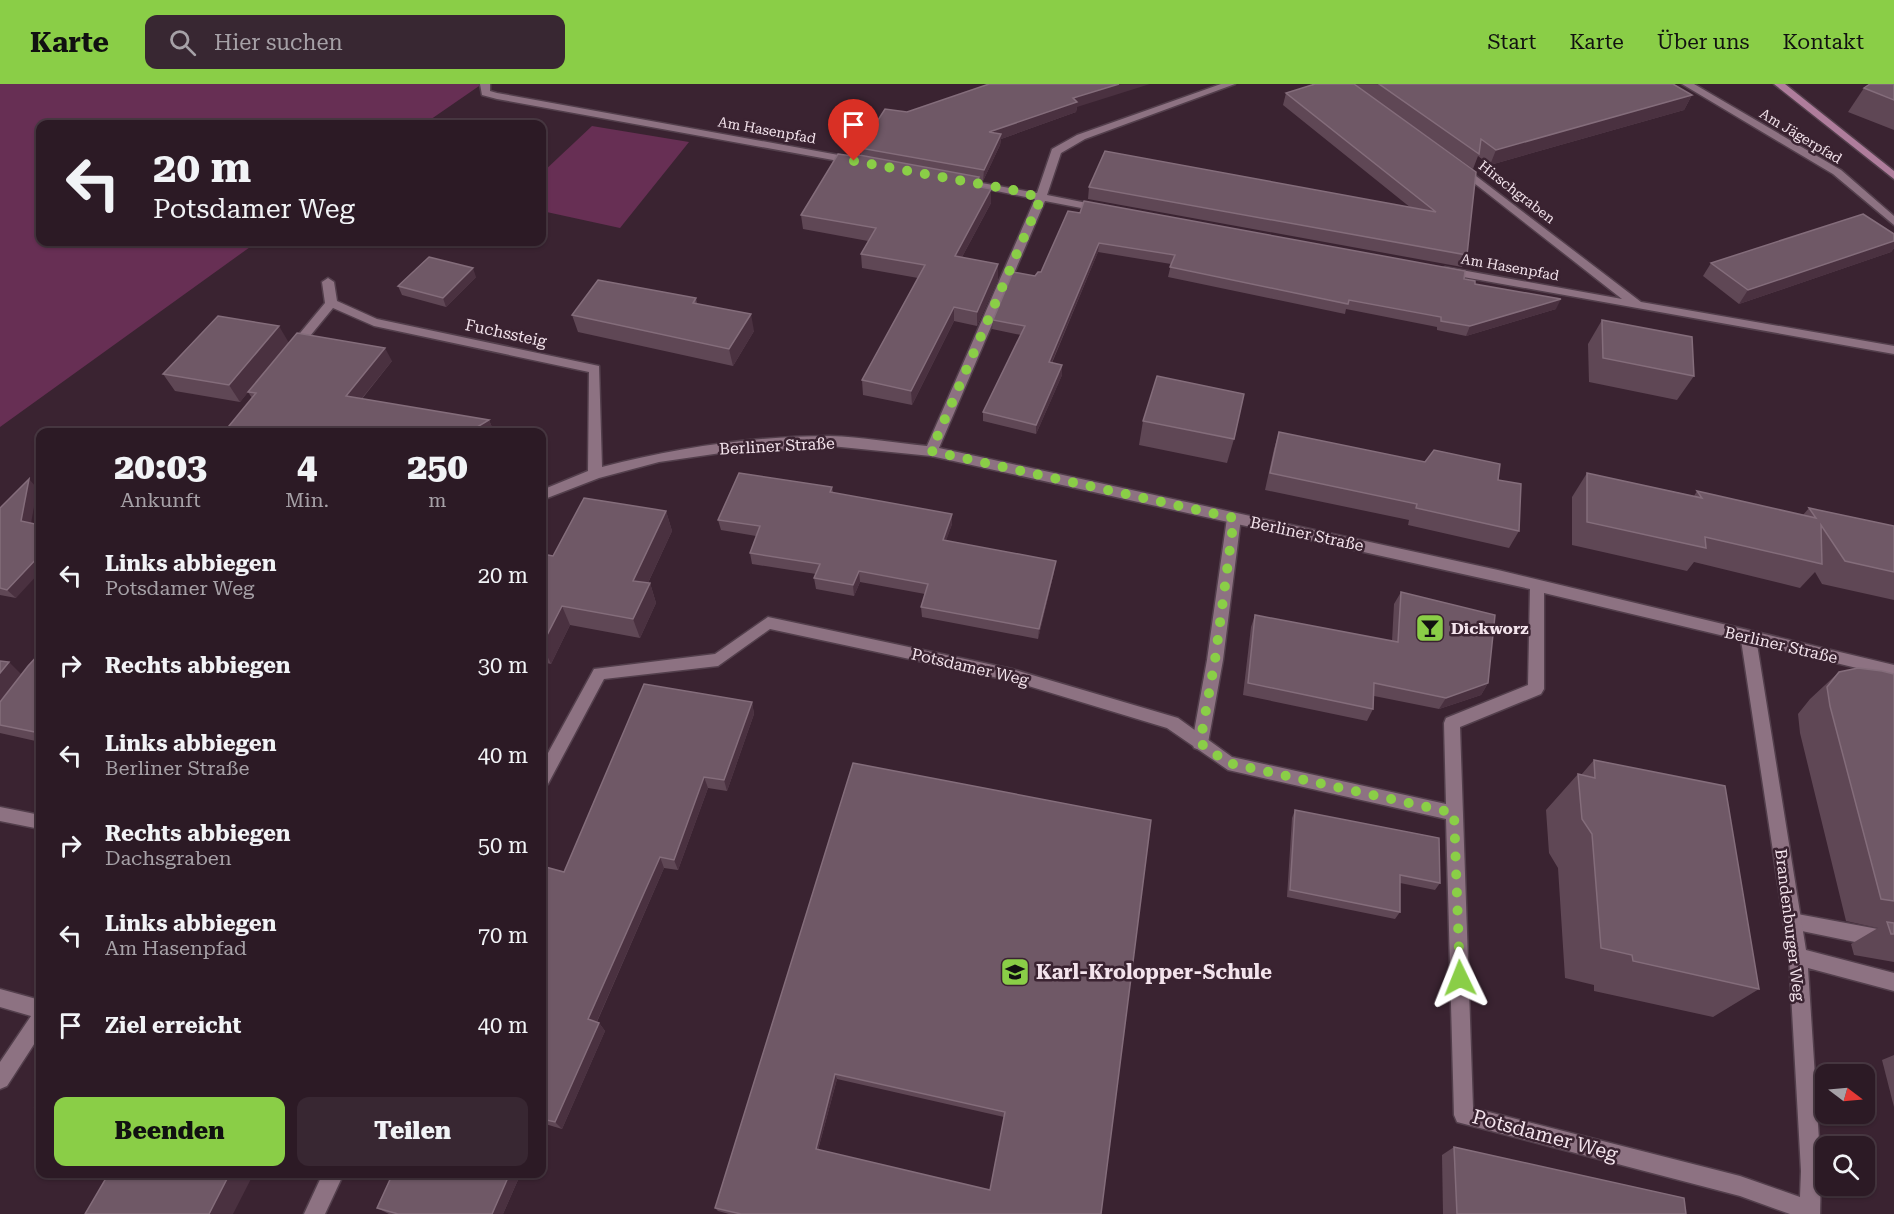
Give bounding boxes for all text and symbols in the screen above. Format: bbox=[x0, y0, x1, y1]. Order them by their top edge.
search box bbox=[145, 15, 565, 69]
text: Karte bbox=[30, 26, 109, 59]
icon: search bbox=[166, 26, 199, 59]
text: Hier suchen bbox=[214, 30, 343, 55]
text: Start bbox=[1488, 30, 1536, 54]
text: Karte bbox=[1569, 30, 1624, 54]
text: Über uns bbox=[1657, 30, 1749, 54]
text: Kontakt bbox=[1782, 30, 1864, 54]
pin bbox=[828, 99, 879, 161]
street label: Am Jägerpfad bbox=[1757, 105, 1845, 167]
icon: arrive bbox=[837, 108, 870, 141]
street label: Am Hasenpfad bbox=[717, 114, 817, 146]
text: 20 m bbox=[153, 143, 251, 192]
icon: left bbox=[54, 144, 132, 222]
street label: Hirschgraben bbox=[1476, 157, 1558, 227]
text: Potsdamer Weg bbox=[153, 193, 355, 225]
street label: Am Hasenpfad bbox=[1460, 251, 1560, 283]
street label: Fuchssteig bbox=[464, 315, 549, 351]
street label: Berliner Straße bbox=[719, 433, 835, 459]
text: 20:03 bbox=[114, 446, 207, 488]
text: 4 bbox=[297, 446, 317, 488]
text: 250 bbox=[407, 446, 468, 488]
text: Ankunft bbox=[121, 488, 201, 512]
text: Min. bbox=[285, 488, 329, 512]
text: m bbox=[428, 488, 447, 512]
street label: Berliner Straße bbox=[1248, 513, 1366, 555]
text: Links abbiegen bbox=[105, 551, 276, 576]
icon: left bbox=[54, 559, 87, 592]
text: 20 m bbox=[478, 563, 528, 588]
text: Potsdamer Weg bbox=[105, 576, 254, 600]
bar icon: Dickworz bbox=[1414, 612, 1446, 644]
place label: Dickworz bbox=[1451, 619, 1529, 638]
street label: Berliner Straße bbox=[1723, 623, 1840, 667]
street label: Potsdamer Weg bbox=[910, 644, 1031, 690]
icon: right bbox=[54, 649, 87, 682]
text: Rechts abbiegen bbox=[105, 653, 291, 678]
text: 30 m bbox=[478, 653, 528, 678]
text: Links abbiegen bbox=[105, 731, 276, 756]
icon: left bbox=[54, 739, 87, 772]
text: 40 m bbox=[478, 743, 528, 768]
text: Berliner Straße bbox=[105, 756, 250, 780]
text: Rechts abbiegen bbox=[105, 821, 291, 846]
icon: right bbox=[54, 829, 87, 862]
text: 50 m bbox=[478, 833, 528, 858]
text: Dachsgraben bbox=[105, 846, 232, 870]
street label: Brandenburger Weg bbox=[1771, 848, 1809, 1003]
text: Links abbiegen bbox=[105, 911, 276, 936]
icon: left bbox=[54, 919, 87, 952]
text: 70 m bbox=[478, 923, 528, 948]
text: Am Hasenpfad bbox=[105, 936, 247, 960]
position arrow bbox=[1428, 946, 1492, 1010]
school or university icon: Karl-Krolopper-Schule bbox=[999, 956, 1031, 988]
place label: Karl-Krolopper-Schule bbox=[1036, 960, 1272, 984]
icon: arrive bbox=[54, 1009, 87, 1042]
text: Ziel erreicht bbox=[105, 1013, 241, 1038]
text: 40 m bbox=[478, 1013, 528, 1038]
north arrow bbox=[1815, 1064, 1875, 1124]
map controls bbox=[1815, 1064, 1875, 1196]
button: Beenden bbox=[54, 1097, 285, 1166]
button: Teilen bbox=[297, 1097, 528, 1166]
street label: Potsdamer Weg bbox=[1470, 1104, 1621, 1166]
button: search bbox=[1815, 1136, 1875, 1196]

